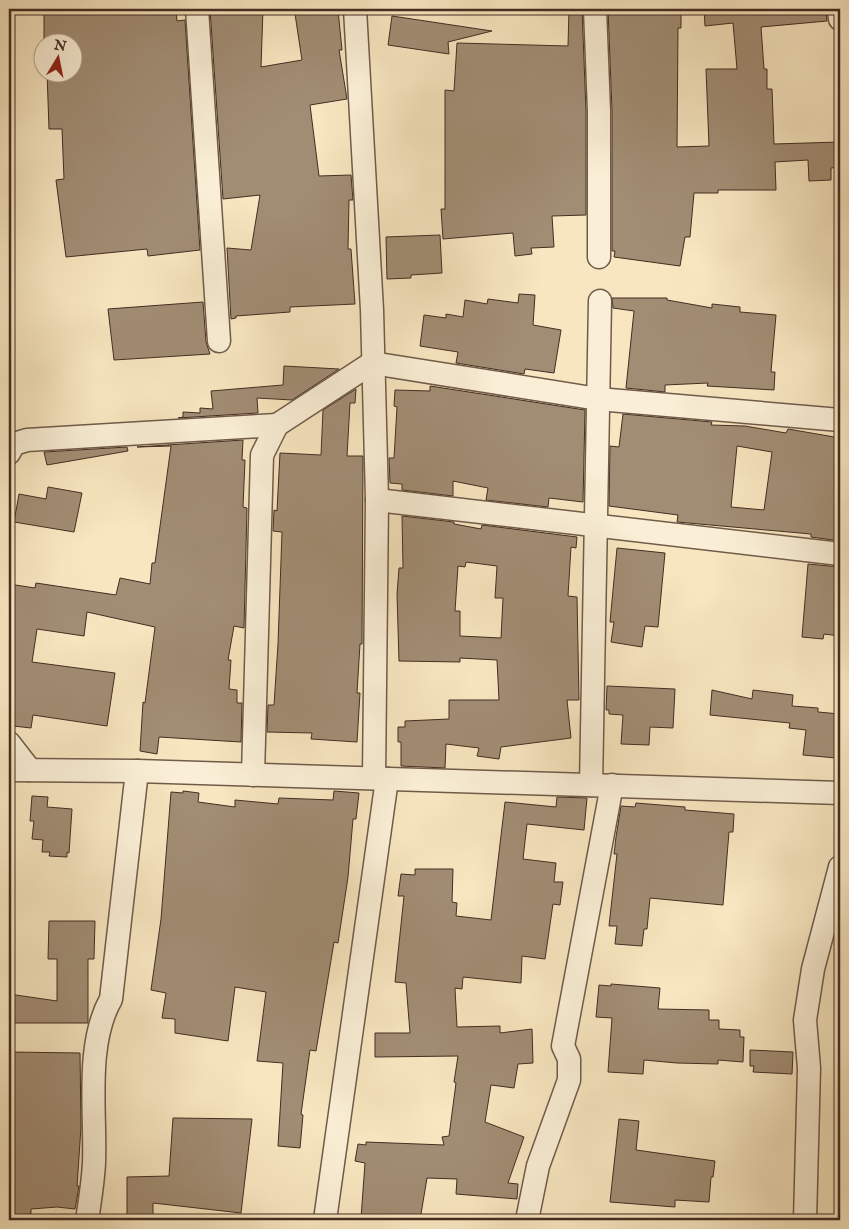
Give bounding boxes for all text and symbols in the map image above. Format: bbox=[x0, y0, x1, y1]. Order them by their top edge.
north arrow bbox=[32, 32, 82, 82]
text: N bbox=[52, 36, 68, 56]

